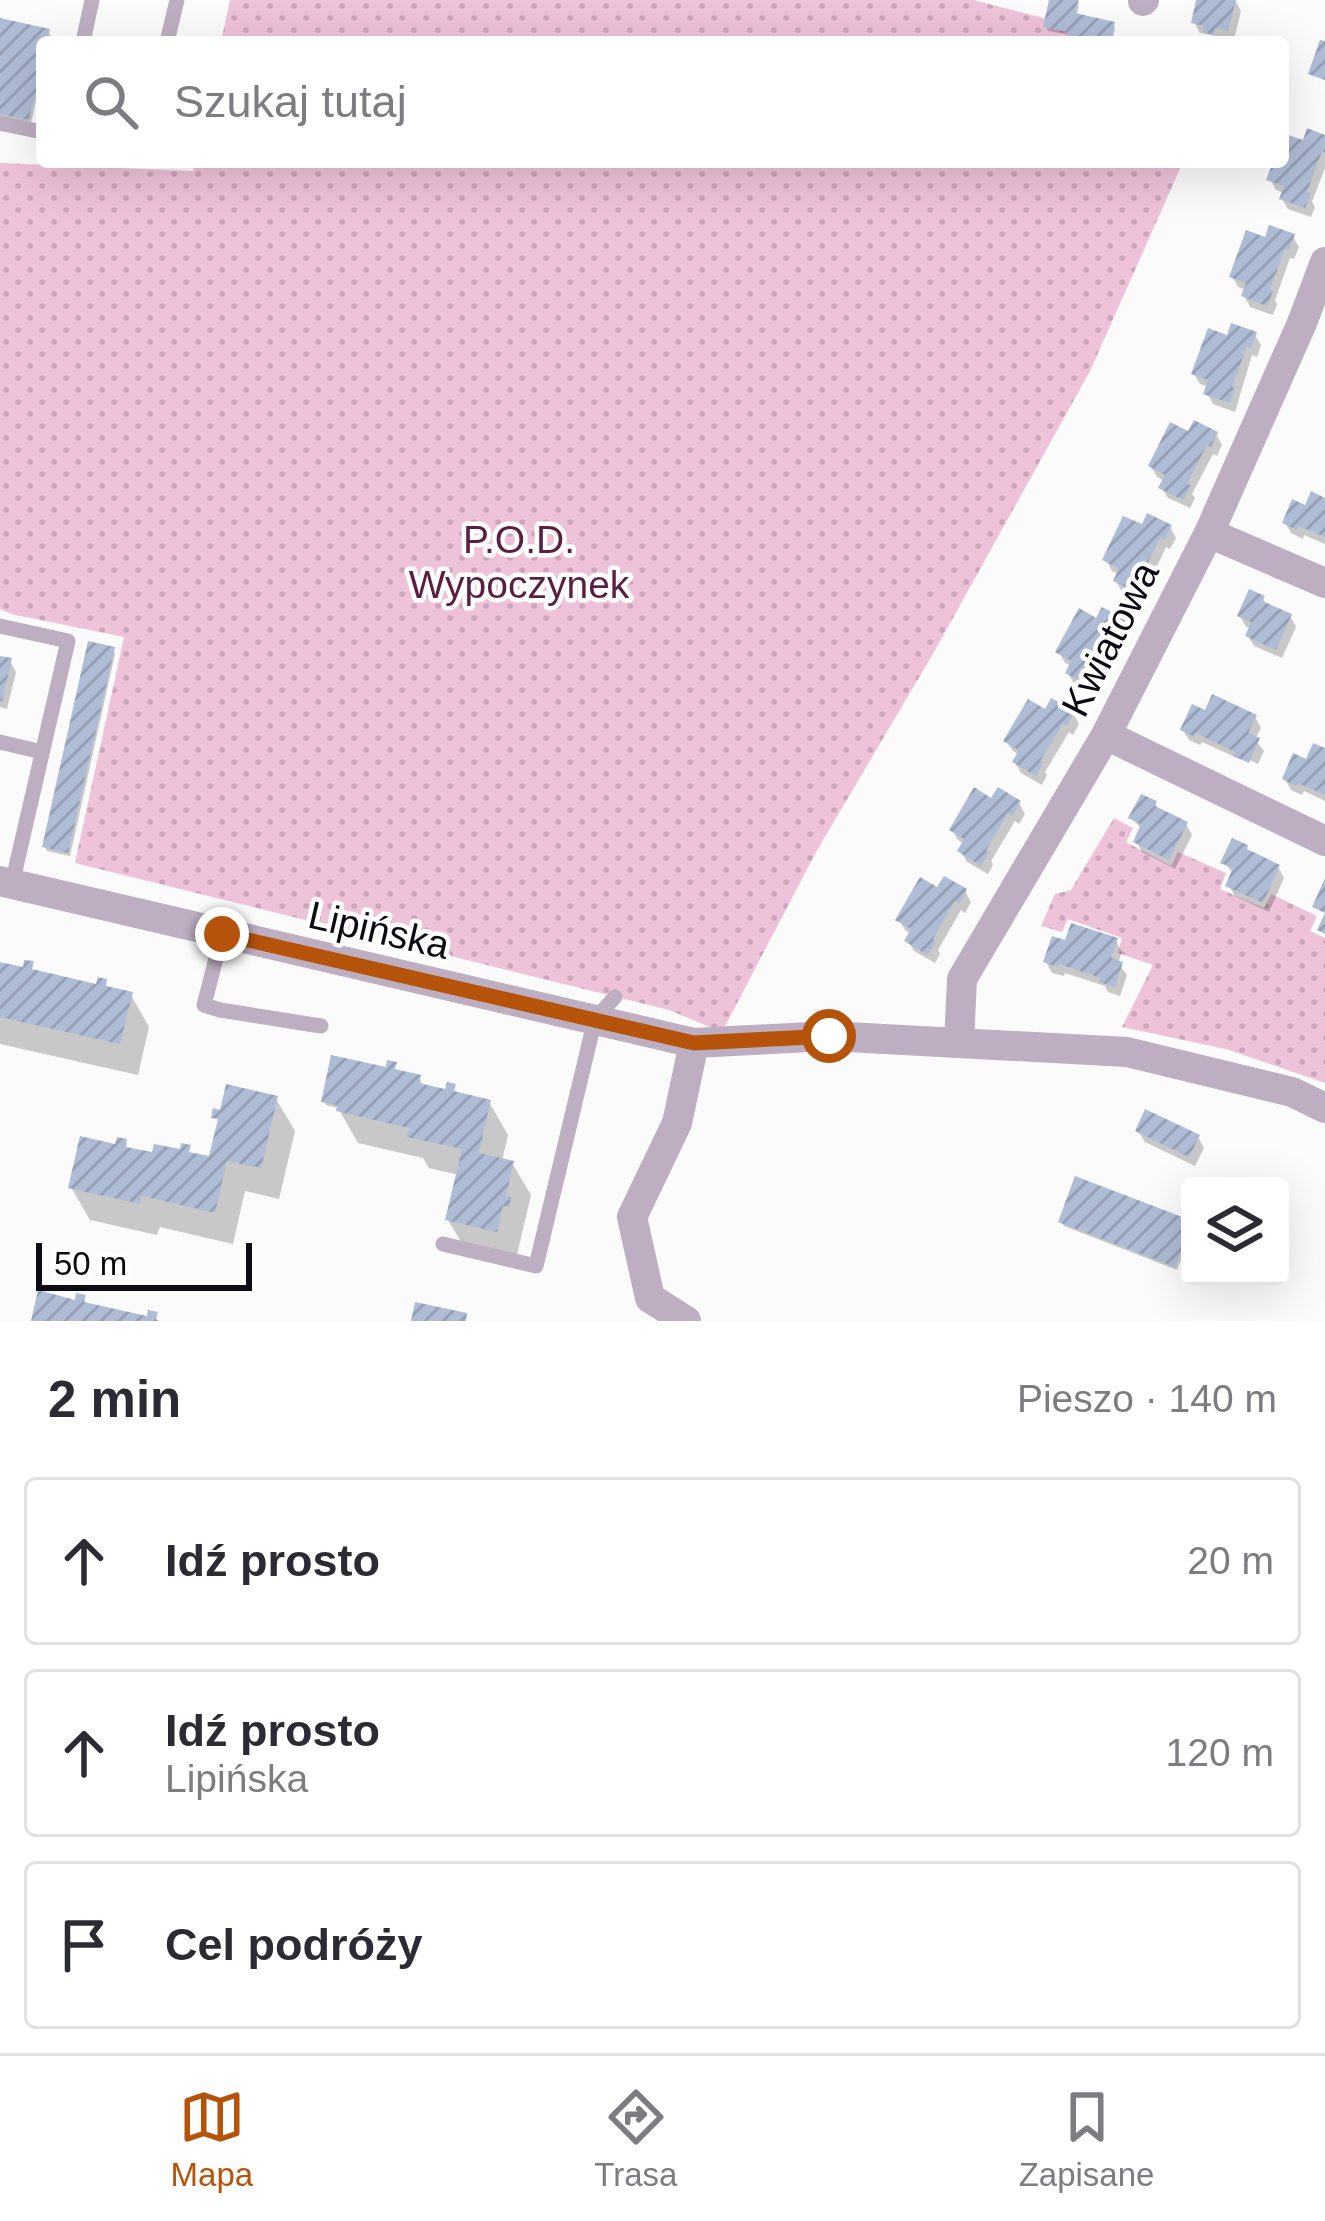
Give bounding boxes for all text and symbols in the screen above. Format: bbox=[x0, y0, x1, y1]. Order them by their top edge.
search box bbox=[36, 36, 1289, 168]
icon: search bbox=[78, 69, 144, 135]
text: Szukaj tutaj bbox=[174, 76, 407, 127]
park label: P.O.D. Wypoczynek bbox=[409, 518, 630, 606]
street label: Kwiatowa bbox=[1053, 555, 1167, 723]
street label: Lipińska bbox=[304, 893, 454, 967]
route end bbox=[195, 907, 249, 961]
route start bbox=[802, 1009, 856, 1063]
map controls bbox=[1181, 1177, 1289, 1285]
button: layers bbox=[1181, 1177, 1289, 1285]
scale bar bbox=[36, 1237, 252, 1290]
text: 50 m bbox=[54, 1245, 127, 1282]
text: 2 min bbox=[48, 1371, 181, 1428]
text: Pieszo · 140 m bbox=[1017, 1377, 1277, 1420]
icon: ahead bbox=[51, 1528, 117, 1594]
text: Idź prosto bbox=[165, 1535, 380, 1586]
text: 20 m bbox=[1187, 1539, 1274, 1582]
text: Idź prosto bbox=[165, 1705, 380, 1756]
icon: ahead bbox=[51, 1720, 117, 1786]
text: 120 m bbox=[1166, 1731, 1274, 1774]
text: Lipińska bbox=[165, 1757, 308, 1800]
icon: arrive bbox=[51, 1912, 117, 1978]
text: Cel podróży bbox=[165, 1919, 423, 1970]
tab: Mapa bbox=[171, 2084, 253, 2194]
tab: Trasa bbox=[594, 2084, 677, 2194]
tab: Zapisane bbox=[1019, 2084, 1154, 2194]

